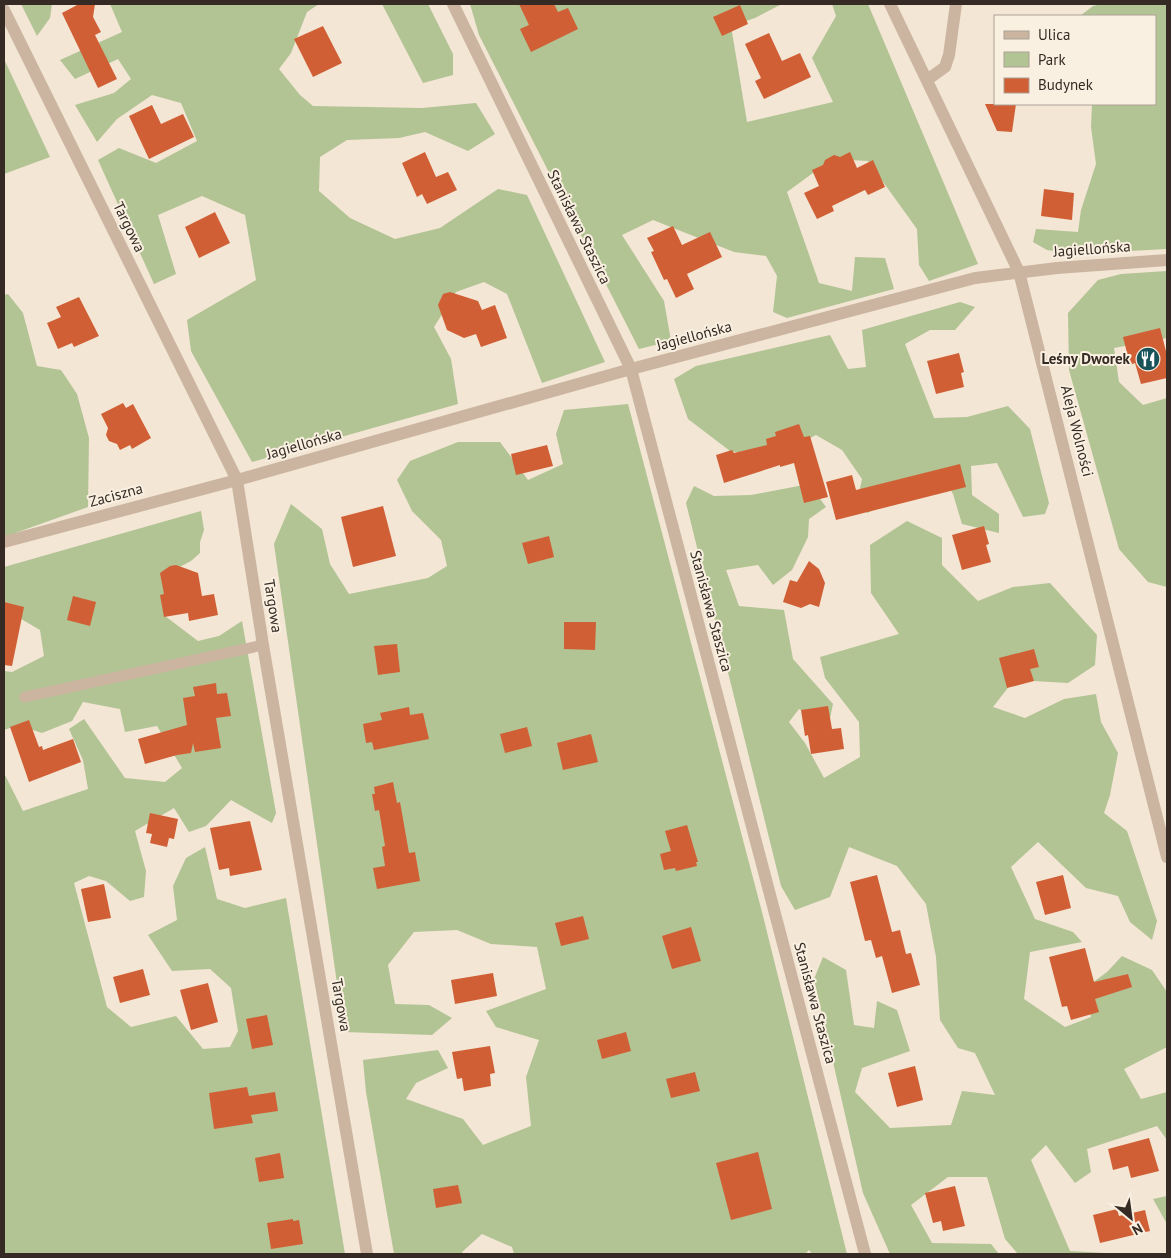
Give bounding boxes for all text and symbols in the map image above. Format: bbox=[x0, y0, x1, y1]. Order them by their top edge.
legend bbox=[994, 15, 1156, 105]
text: Ulica bbox=[1038, 25, 1070, 44]
text: Park bbox=[1038, 50, 1066, 69]
text: Budynek bbox=[1038, 75, 1094, 94]
street label: Stanisława Staszica bbox=[543, 166, 615, 287]
street label: Targowa bbox=[109, 198, 150, 255]
street label: Jagiellońska bbox=[1052, 236, 1131, 261]
street label: Jagiellońska bbox=[653, 316, 734, 355]
restaurant icon: Leśny Dworek bbox=[1135, 346, 1161, 372]
place label: Leśny Dworek bbox=[1042, 349, 1131, 368]
street label: Aleja Wolności bbox=[1057, 383, 1098, 479]
street label: Jagiellońska bbox=[263, 424, 344, 464]
street label: Zaciszna bbox=[87, 478, 145, 511]
street label: Stanisława Staszica bbox=[686, 548, 737, 674]
street label: Targowa bbox=[260, 578, 287, 634]
street label: Stanisława Staszica bbox=[790, 940, 841, 1066]
street label: Targowa bbox=[327, 977, 356, 1033]
north arrow bbox=[1106, 1193, 1156, 1243]
text: N bbox=[1129, 1219, 1146, 1239]

